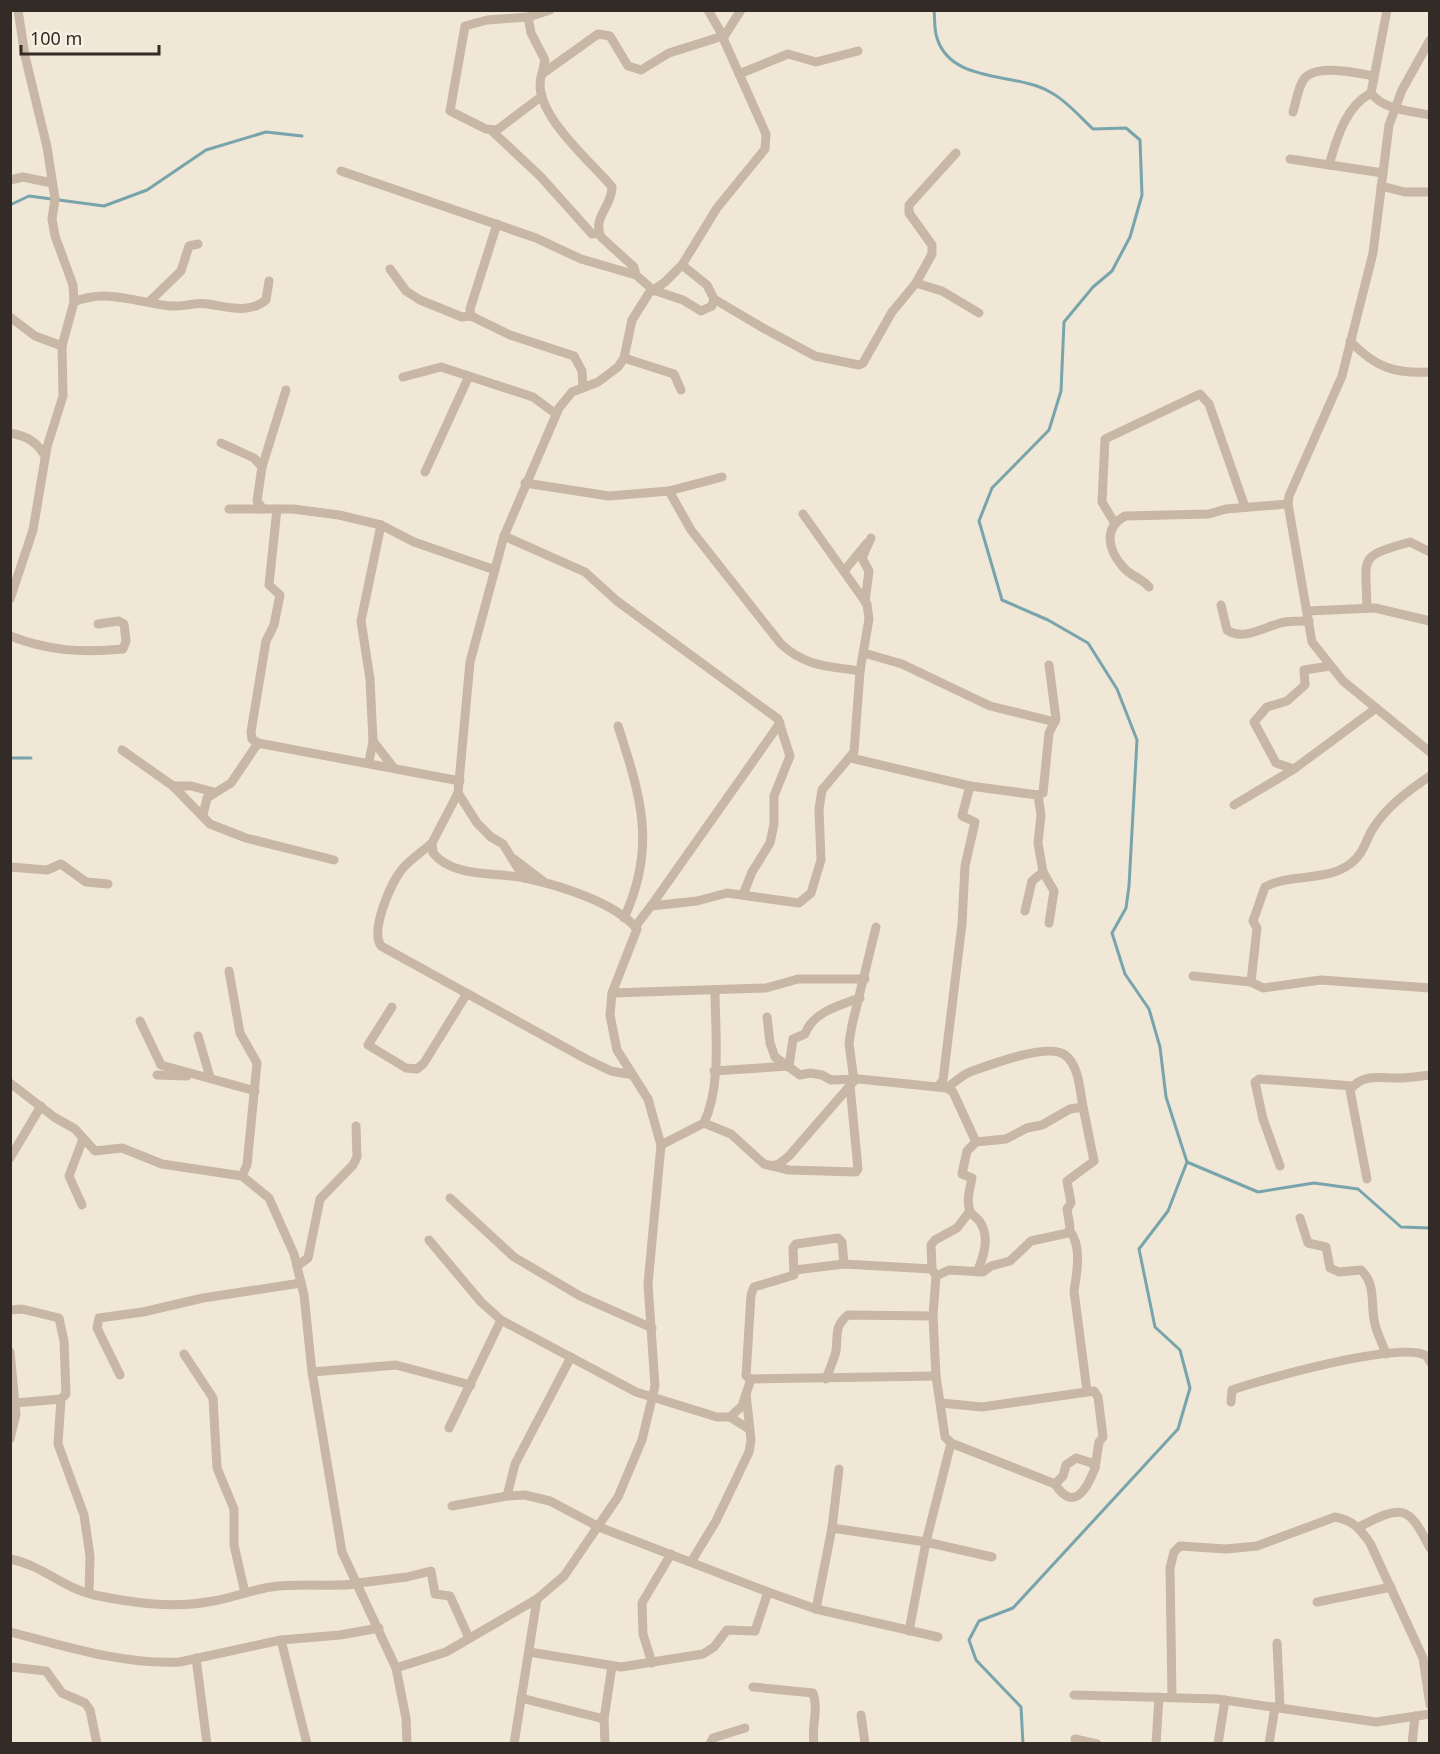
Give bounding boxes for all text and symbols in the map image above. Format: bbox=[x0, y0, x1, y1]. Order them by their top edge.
scale bar bbox=[21, 18, 159, 56]
text: 100 m bbox=[30, 26, 82, 50]

